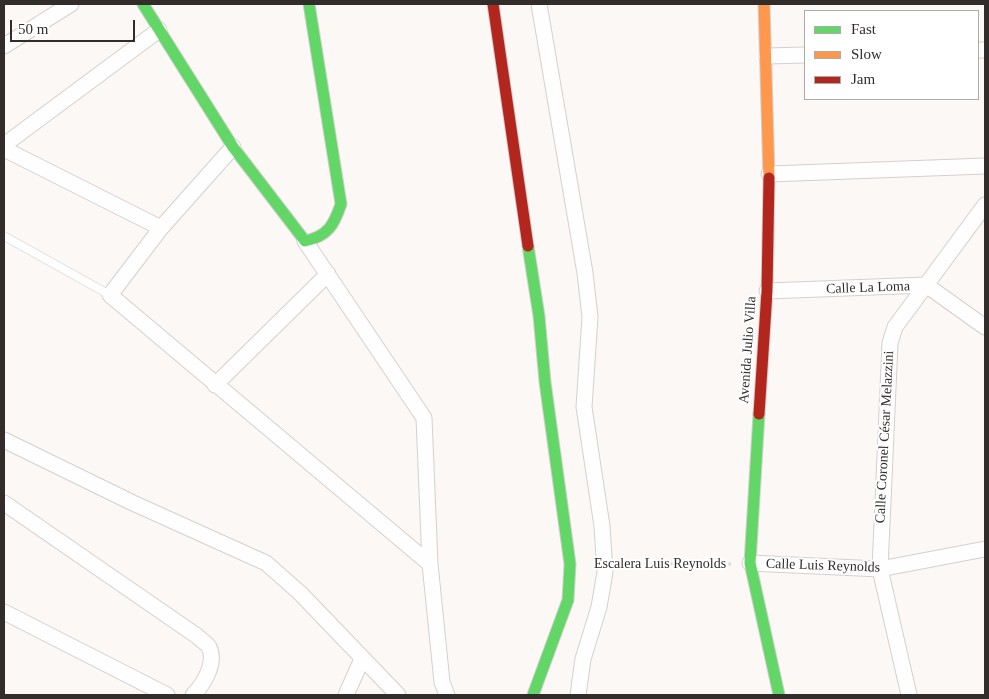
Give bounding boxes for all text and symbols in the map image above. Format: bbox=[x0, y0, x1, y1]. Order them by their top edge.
scale bar bbox=[12, 10, 138, 42]
legend bbox=[804, 10, 979, 100]
text: 50 m bbox=[18, 21, 48, 37]
text: Fast bbox=[851, 21, 876, 37]
text: Slow bbox=[851, 46, 882, 62]
text: Jam bbox=[851, 71, 875, 87]
street label: Calle La Loma bbox=[826, 278, 910, 298]
street label: Avenida Julio Villa bbox=[736, 296, 760, 404]
street label: Calle Coronel César Melazzini bbox=[872, 350, 898, 524]
street label: Escalera Luis Reynolds bbox=[594, 556, 726, 572]
street label: Calle Luis Reynolds bbox=[766, 556, 880, 576]

